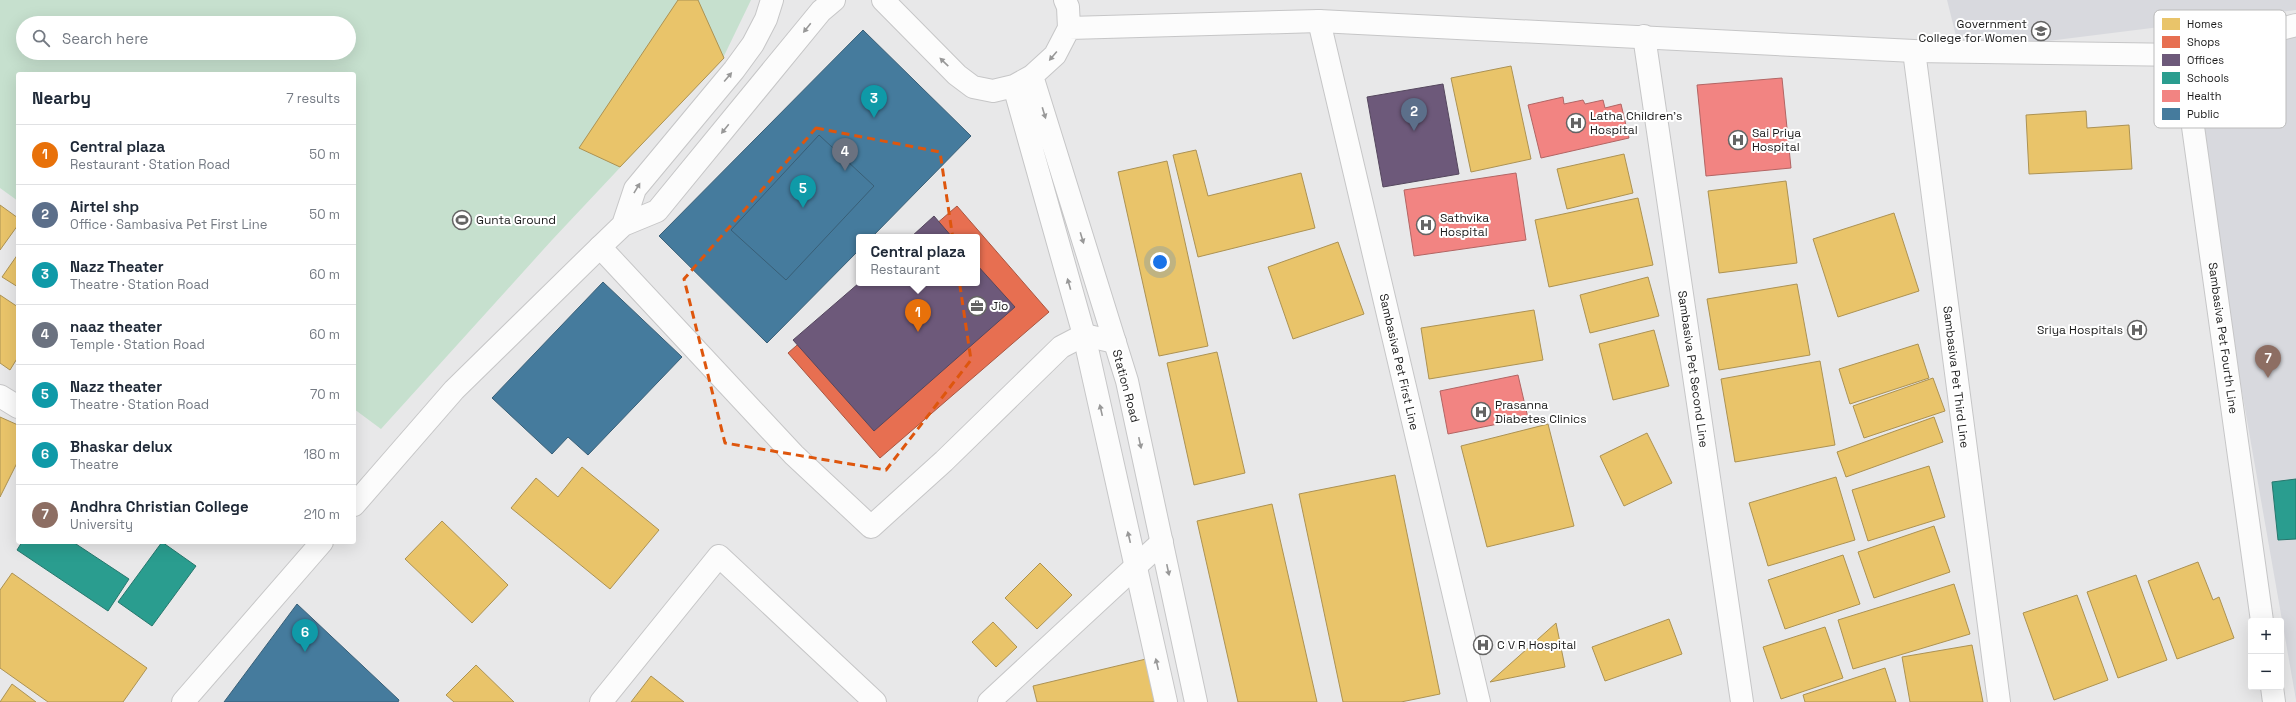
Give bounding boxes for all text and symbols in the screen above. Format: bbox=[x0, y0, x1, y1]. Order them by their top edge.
legend bbox=[2154, 10, 2286, 128]
search box bbox=[16, 16, 356, 60]
place label: Government College for Women bbox=[1919, 16, 2027, 46]
text: Homes bbox=[2187, 17, 2223, 31]
school or university icon: Government College for Women bbox=[2030, 20, 2052, 42]
one-way arrow bbox=[803, 23, 812, 34]
icon: search bbox=[30, 27, 52, 49]
text: Search here bbox=[62, 29, 148, 48]
text: Shops bbox=[2187, 35, 2220, 49]
one-way arrow bbox=[1048, 50, 1057, 61]
text: Offices bbox=[2187, 53, 2224, 67]
one-way arrow bbox=[939, 57, 949, 67]
text: Schools bbox=[2187, 71, 2229, 85]
one-way arrow bbox=[724, 72, 733, 83]
pin: 3 bbox=[861, 85, 887, 118]
text: Nearby bbox=[32, 87, 91, 109]
text: Health bbox=[2187, 89, 2222, 103]
text: 7 results bbox=[286, 90, 340, 107]
pin: 2 bbox=[1401, 98, 1427, 131]
text: Public bbox=[2187, 107, 2219, 121]
one-way arrow bbox=[1041, 108, 1047, 120]
place label: Latha Children's Hospital bbox=[1590, 108, 1682, 138]
hospital icon: Latha Children's Hospital bbox=[1565, 112, 1587, 134]
one-way arrow bbox=[720, 123, 729, 134]
place label: Sai Priya Hospital bbox=[1752, 125, 1801, 155]
hospital icon: Sai Priya Hospital bbox=[1727, 129, 1749, 151]
text: Central plaza bbox=[70, 137, 165, 156]
pin: 4 bbox=[832, 138, 858, 171]
text: 1 bbox=[42, 146, 48, 163]
text: 50 m bbox=[309, 146, 340, 163]
text: Restaurant · Station Road bbox=[70, 156, 230, 173]
pin: 5 bbox=[790, 175, 816, 208]
one-way arrow bbox=[633, 182, 640, 194]
text: Airtel shp bbox=[70, 197, 139, 216]
text: 2 bbox=[41, 206, 49, 223]
text: 50 m bbox=[309, 206, 340, 223]
sports icon: Gunta Ground bbox=[451, 209, 473, 231]
place label: Sathvika Hospital bbox=[1440, 210, 1489, 240]
place label: Gunta Ground bbox=[476, 212, 556, 228]
hospital icon: Sathvika Hospital bbox=[1415, 214, 1437, 236]
text: Office · Sambasiva Pet First Line bbox=[70, 216, 267, 233]
one-way arrow bbox=[1079, 232, 1085, 244]
popup bbox=[856, 234, 980, 286]
text: Central plaza bbox=[870, 242, 966, 261]
your location bbox=[1150, 252, 1170, 272]
text: Nazz Theater bbox=[70, 257, 164, 276]
text: Restaurant bbox=[870, 261, 940, 278]
street label: Sambasiva Pet Fourth Line bbox=[2204, 261, 2242, 415]
text: 3 bbox=[41, 266, 49, 283]
text: 60 m bbox=[309, 266, 340, 283]
text: Theatre · Station Road bbox=[70, 276, 209, 293]
one-way arrow bbox=[1066, 278, 1072, 290]
street label: Sambasiva Pet Second Line bbox=[1674, 289, 1712, 449]
street label: Sambasiva Pet First Line bbox=[1375, 292, 1423, 432]
office icon: Jio bbox=[966, 295, 988, 317]
place label: Jio bbox=[991, 298, 1008, 314]
pin: 1 bbox=[905, 299, 931, 332]
street label: Sambasiva Pet Third Line bbox=[1939, 305, 1973, 449]
text: naaz theater bbox=[70, 317, 162, 336]
hospital icon: Sriya Hospitals bbox=[2126, 319, 2148, 341]
place label: Sriya Hospitals bbox=[2037, 322, 2123, 338]
text: 4 bbox=[41, 326, 49, 343]
text: 60 m bbox=[309, 326, 340, 343]
text: Temple · Station Road bbox=[70, 336, 205, 353]
pin: 7 bbox=[2255, 345, 2281, 378]
street label: Station Road bbox=[1109, 348, 1143, 424]
text: Nazz theater bbox=[70, 377, 162, 396]
text: 5 bbox=[41, 386, 49, 403]
text: 70 m bbox=[310, 386, 340, 403]
text: Theatre · Station Road bbox=[70, 396, 209, 413]
place label: Prasanna Diabetes Clinics bbox=[1495, 397, 1587, 427]
hospital icon: Prasanna Diabetes Clinics bbox=[1470, 401, 1492, 423]
one-way arrow bbox=[1097, 404, 1103, 416]
text: Bhaskar delux bbox=[70, 437, 173, 456]
one-way arrow bbox=[1138, 437, 1144, 450]
text: 6 bbox=[41, 446, 49, 463]
text: 180 m bbox=[304, 446, 340, 463]
text: Theatre bbox=[70, 456, 119, 473]
text: Andhra Christian College bbox=[70, 497, 249, 516]
text: 7 bbox=[41, 506, 49, 523]
text: 210 m bbox=[304, 506, 340, 523]
text: University bbox=[70, 516, 133, 533]
one-way arrow bbox=[1126, 531, 1132, 543]
one-way arrow bbox=[1165, 564, 1171, 577]
map controls bbox=[2248, 618, 2284, 690]
button: + bbox=[2248, 618, 2284, 654]
pin: 6 bbox=[292, 619, 318, 652]
hospital icon: C V R Hospital bbox=[1472, 634, 1494, 656]
place label: C V R Hospital bbox=[1497, 637, 1576, 653]
button: − bbox=[2248, 654, 2284, 690]
one-way arrow bbox=[1154, 658, 1160, 670]

